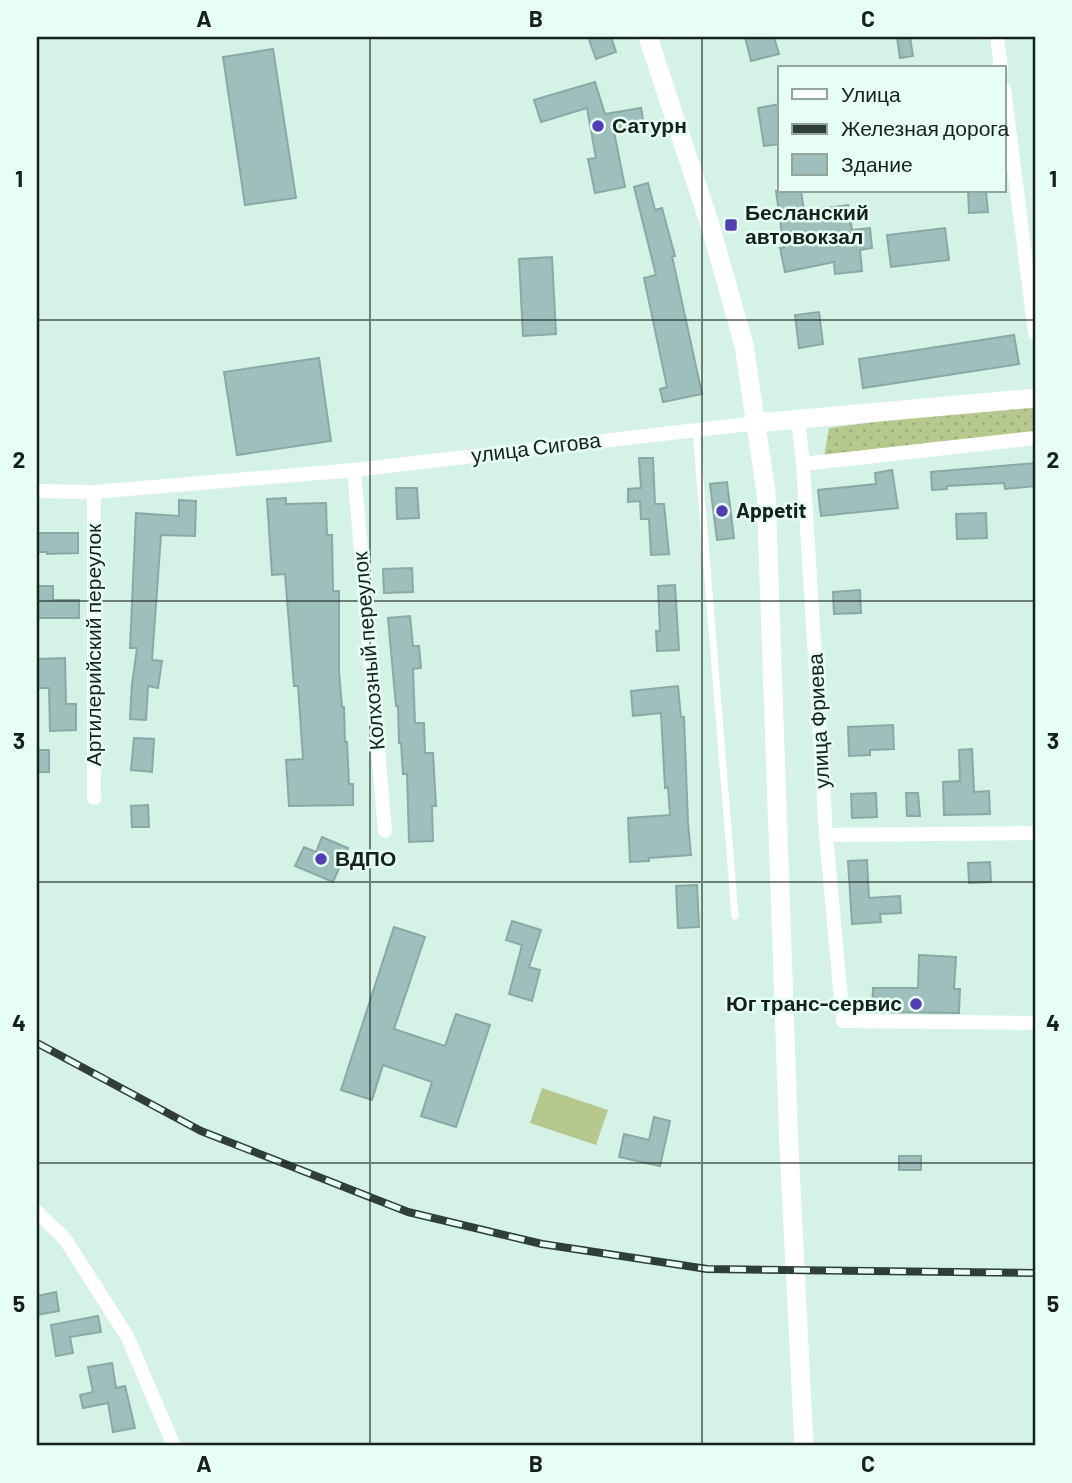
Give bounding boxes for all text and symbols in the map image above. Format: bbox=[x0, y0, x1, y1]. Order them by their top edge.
text: A bbox=[196, 4, 212, 32]
text: B bbox=[529, 4, 543, 32]
text: C bbox=[861, 4, 875, 32]
legend bbox=[778, 66, 1006, 192]
text: Улица bbox=[841, 81, 901, 106]
place label: Сатурн bbox=[612, 112, 687, 137]
text: Железная дорога bbox=[841, 115, 1010, 140]
marker: Сатурн bbox=[590, 118, 606, 134]
text: Здание bbox=[841, 151, 913, 176]
text: 1 bbox=[15, 164, 23, 192]
text: 1 bbox=[1049, 164, 1057, 192]
place label: Бесланский автовокзал bbox=[745, 199, 869, 248]
marker: Бесланский автовокзал bbox=[723, 217, 739, 233]
street label: улица Сигова bbox=[470, 426, 602, 467]
text: 2 bbox=[13, 445, 25, 473]
text: 2 bbox=[1047, 445, 1059, 473]
place label: Appetit bbox=[736, 497, 806, 522]
marker: Appetit bbox=[714, 503, 730, 519]
street label: Артилерийский переулок bbox=[80, 523, 105, 766]
street label: Колхозный переулок bbox=[346, 550, 389, 751]
street label: улица Фриева bbox=[801, 652, 834, 789]
text: 3 bbox=[13, 726, 25, 754]
text: 3 bbox=[1047, 726, 1059, 754]
place label: ВДПО bbox=[335, 845, 396, 870]
marker: ВДПО bbox=[313, 851, 329, 867]
place label: Юг транс-сервис bbox=[726, 990, 902, 1015]
marker: Юг транс-сервис bbox=[908, 996, 924, 1012]
text: 4 bbox=[12, 1008, 26, 1036]
text: 4 bbox=[1046, 1008, 1060, 1036]
text: 5 bbox=[13, 1289, 25, 1317]
text: 5 bbox=[1047, 1289, 1059, 1317]
text: A bbox=[196, 1449, 212, 1477]
text: B bbox=[529, 1449, 543, 1477]
text: C bbox=[861, 1449, 875, 1477]

